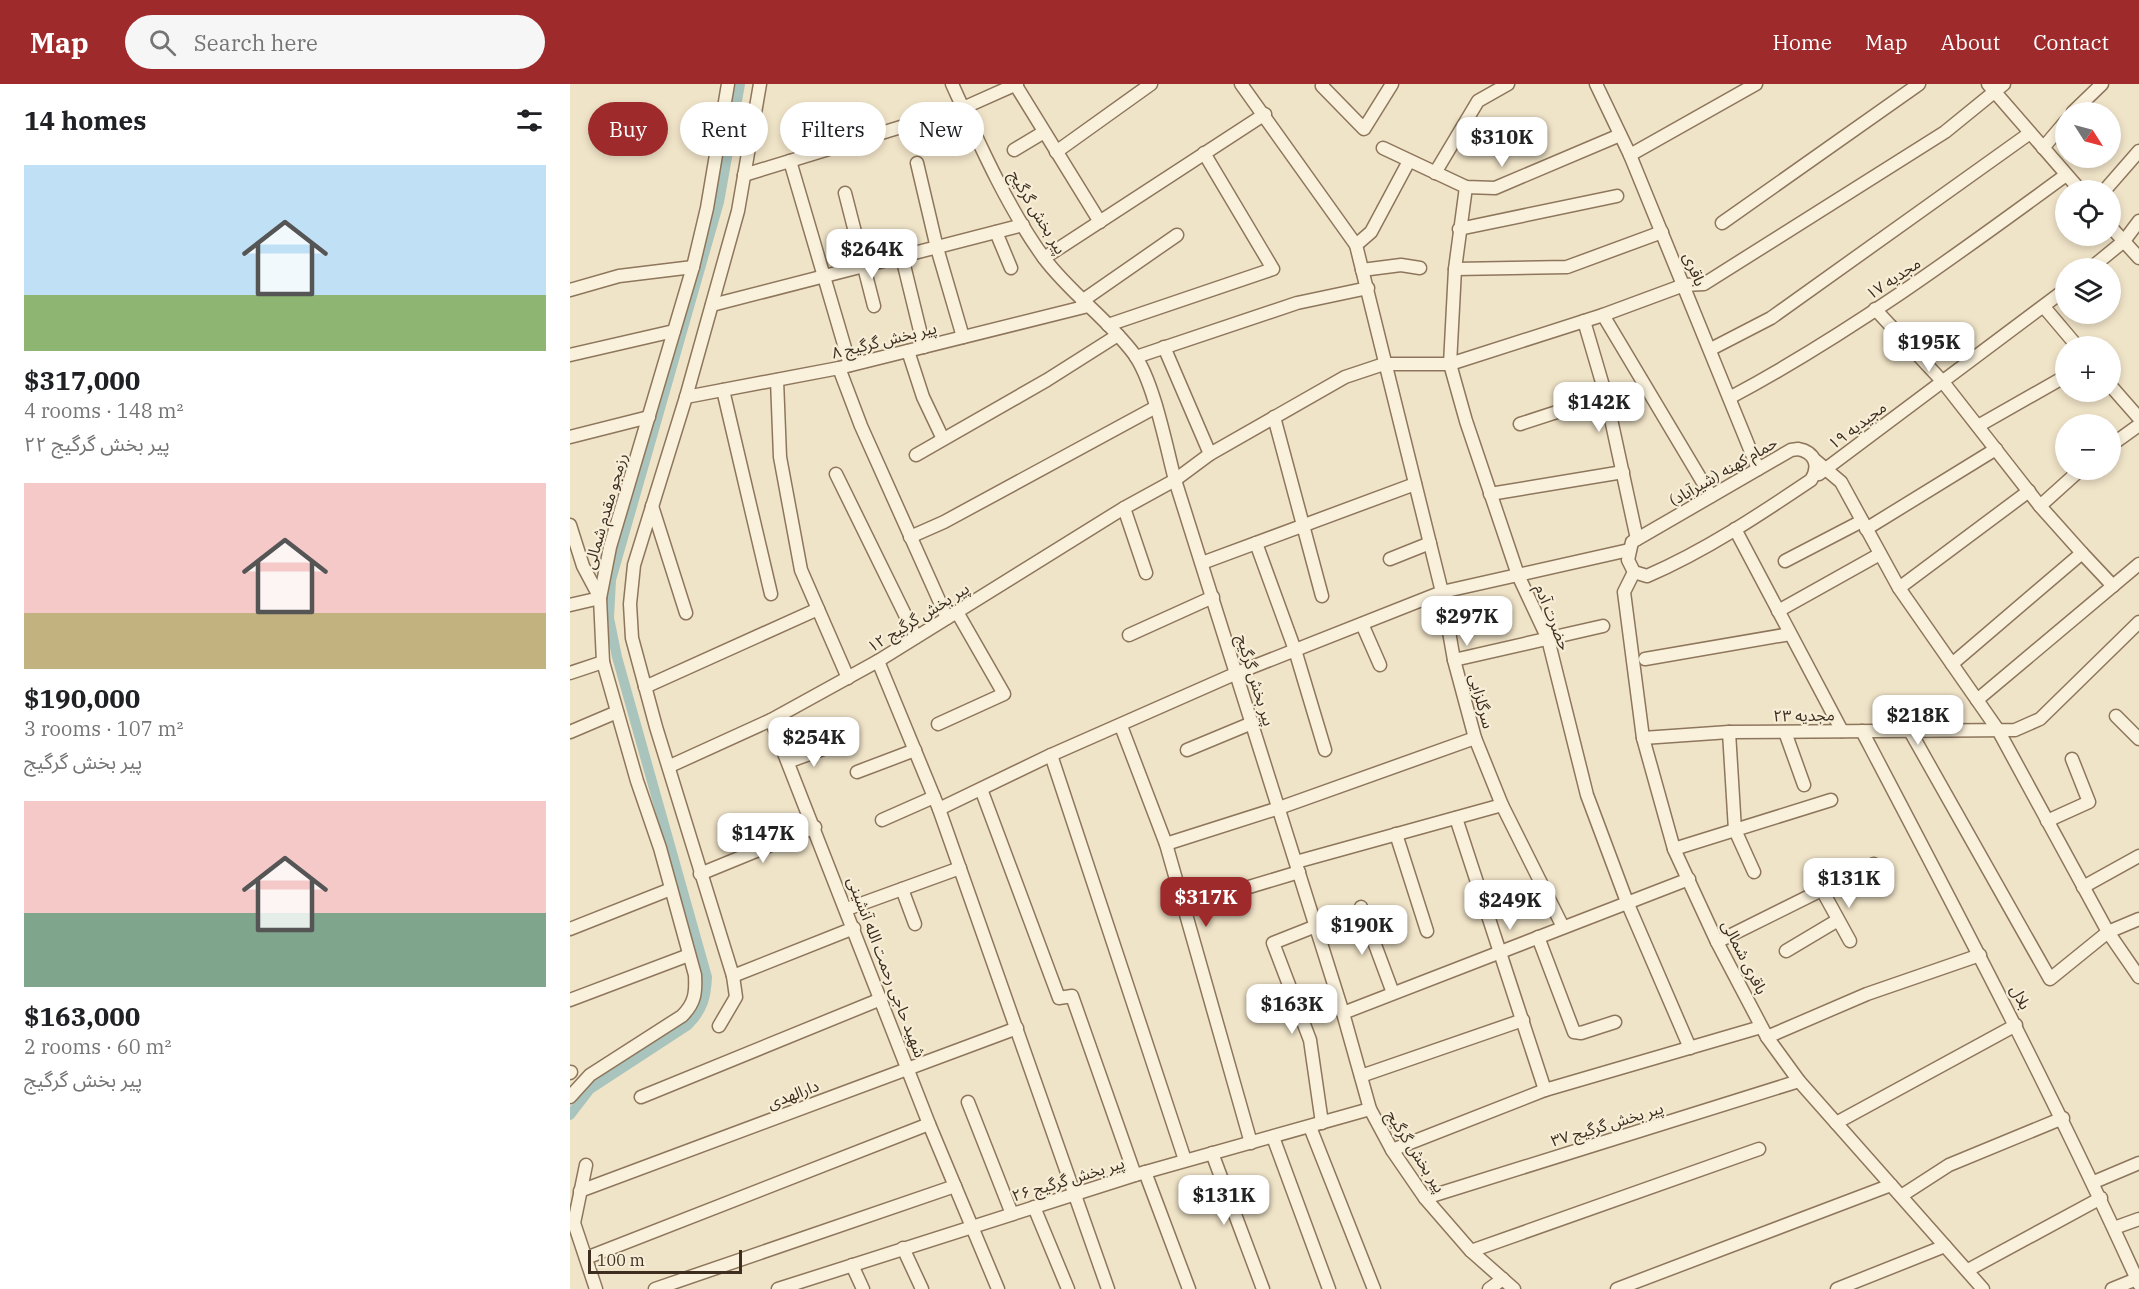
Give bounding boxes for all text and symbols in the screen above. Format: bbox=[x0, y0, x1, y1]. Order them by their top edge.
search box bbox=[125, 15, 545, 69]
text: Map bbox=[30, 24, 89, 61]
icon: search bbox=[146, 26, 179, 59]
text: Search here bbox=[194, 28, 318, 57]
text: Home bbox=[1772, 28, 1832, 56]
text: Map bbox=[1865, 28, 1908, 56]
text: About bbox=[1941, 28, 2000, 56]
text: Contact bbox=[2033, 28, 2109, 56]
chip: Buy bbox=[588, 102, 668, 156]
chip: Rent bbox=[680, 102, 768, 156]
chip: Filters bbox=[780, 102, 886, 156]
chip: New bbox=[898, 102, 984, 156]
north arrow bbox=[2055, 102, 2121, 168]
map controls bbox=[2055, 102, 2121, 480]
text: 14 homes bbox=[24, 103, 146, 137]
icon: filters bbox=[513, 104, 546, 137]
pin: $310K bbox=[1460, 117, 1544, 168]
text: $310K bbox=[1470, 123, 1534, 150]
street label: پیر بخش گرگیج bbox=[1003, 166, 1071, 259]
button: locate bbox=[2055, 180, 2121, 246]
icon: home bbox=[231, 204, 339, 312]
pin: $264K bbox=[830, 229, 914, 280]
text: $264K bbox=[840, 235, 904, 262]
street label: باقری bbox=[1679, 249, 1711, 289]
street label: مجدیه ۱۷ bbox=[1862, 252, 1924, 304]
button: layers bbox=[2055, 258, 2121, 324]
street label: پیر بخش گرگیج ۸ bbox=[829, 317, 939, 366]
pin: $195K bbox=[1887, 322, 1971, 373]
text: $195K bbox=[1897, 328, 1961, 355]
button: + bbox=[2055, 336, 2121, 402]
text: $317,000 bbox=[24, 363, 140, 397]
pin: $142K bbox=[1557, 382, 1641, 433]
text: $142K bbox=[1567, 388, 1631, 415]
text: 4 rooms · 148 m² bbox=[24, 397, 183, 424]
street label: مجیدیه ۱۹ bbox=[1824, 397, 1890, 453]
button: − bbox=[2055, 414, 2121, 480]
text: پیر بخش گرگیج ۲۲ bbox=[24, 430, 170, 457]
street label: حمام کهنه (شیرآباد) bbox=[1665, 432, 1782, 513]
street label: رزمجو مقدم شمالی bbox=[579, 451, 634, 572]
icon: home bbox=[231, 522, 339, 630]
street label: پیر بخش گرگیج ۱۲ bbox=[863, 578, 974, 659]
street label: حضرت آدم bbox=[1528, 581, 1575, 654]
pin: $297K bbox=[1425, 596, 1509, 647]
text: $297K bbox=[1435, 602, 1499, 629]
street label: پیر بخش گرگیج bbox=[1230, 632, 1279, 729]
street label: سرگلزایی bbox=[1465, 671, 1499, 731]
text: $190,000 bbox=[24, 681, 140, 715]
pin: $218K bbox=[1876, 695, 1960, 746]
text: $218K bbox=[1886, 701, 1950, 728]
street label: مجدیه ۲۳ bbox=[1773, 704, 1835, 726]
text: 3 rooms · 107 m² bbox=[24, 715, 183, 742]
pin: $254K bbox=[772, 717, 856, 768]
text: $254K bbox=[782, 723, 846, 750]
text: پیر بخش گرگیج bbox=[24, 748, 142, 775]
pin: $147K bbox=[721, 813, 805, 864]
text: $147K bbox=[731, 819, 795, 846]
icon: home bbox=[231, 840, 339, 948]
pin: $131K bbox=[1807, 858, 1891, 909]
text: $131K bbox=[1817, 864, 1881, 891]
street label: شهید حاجی رحمت الله آنشینی bbox=[843, 874, 931, 1060]
pin: $317K bbox=[1164, 877, 1248, 928]
pin: $249K bbox=[1468, 880, 1552, 931]
text: $317K bbox=[1174, 883, 1238, 910]
text: $249K bbox=[1478, 886, 1542, 913]
pin: $190K bbox=[1320, 905, 1404, 956]
text: $190K bbox=[1330, 911, 1394, 938]
street label: باقری شمالی bbox=[1718, 916, 1772, 998]
street label: بلال bbox=[2005, 981, 2036, 1013]
pin: $163K bbox=[1250, 984, 1334, 1035]
text: $163K bbox=[1260, 990, 1324, 1017]
text: $163,000 bbox=[24, 999, 140, 1033]
text: 2 rooms · 60 m² bbox=[24, 1033, 171, 1060]
text: پیر بخش گرگیج bbox=[24, 1066, 142, 1093]
street label: دارالهدی bbox=[764, 1075, 822, 1113]
street label: پیر بخش گرگیج ۳۷ bbox=[1548, 1097, 1667, 1153]
street label: پیر بخش گرگیج bbox=[1379, 1106, 1450, 1198]
street label: پیر بخش گرگیج ۲۶ bbox=[1009, 1152, 1128, 1208]
pin: $131K bbox=[1182, 1175, 1266, 1226]
text: $131K bbox=[1192, 1181, 1256, 1208]
scale bar bbox=[588, 1247, 742, 1274]
text: 100 m bbox=[597, 1250, 645, 1270]

